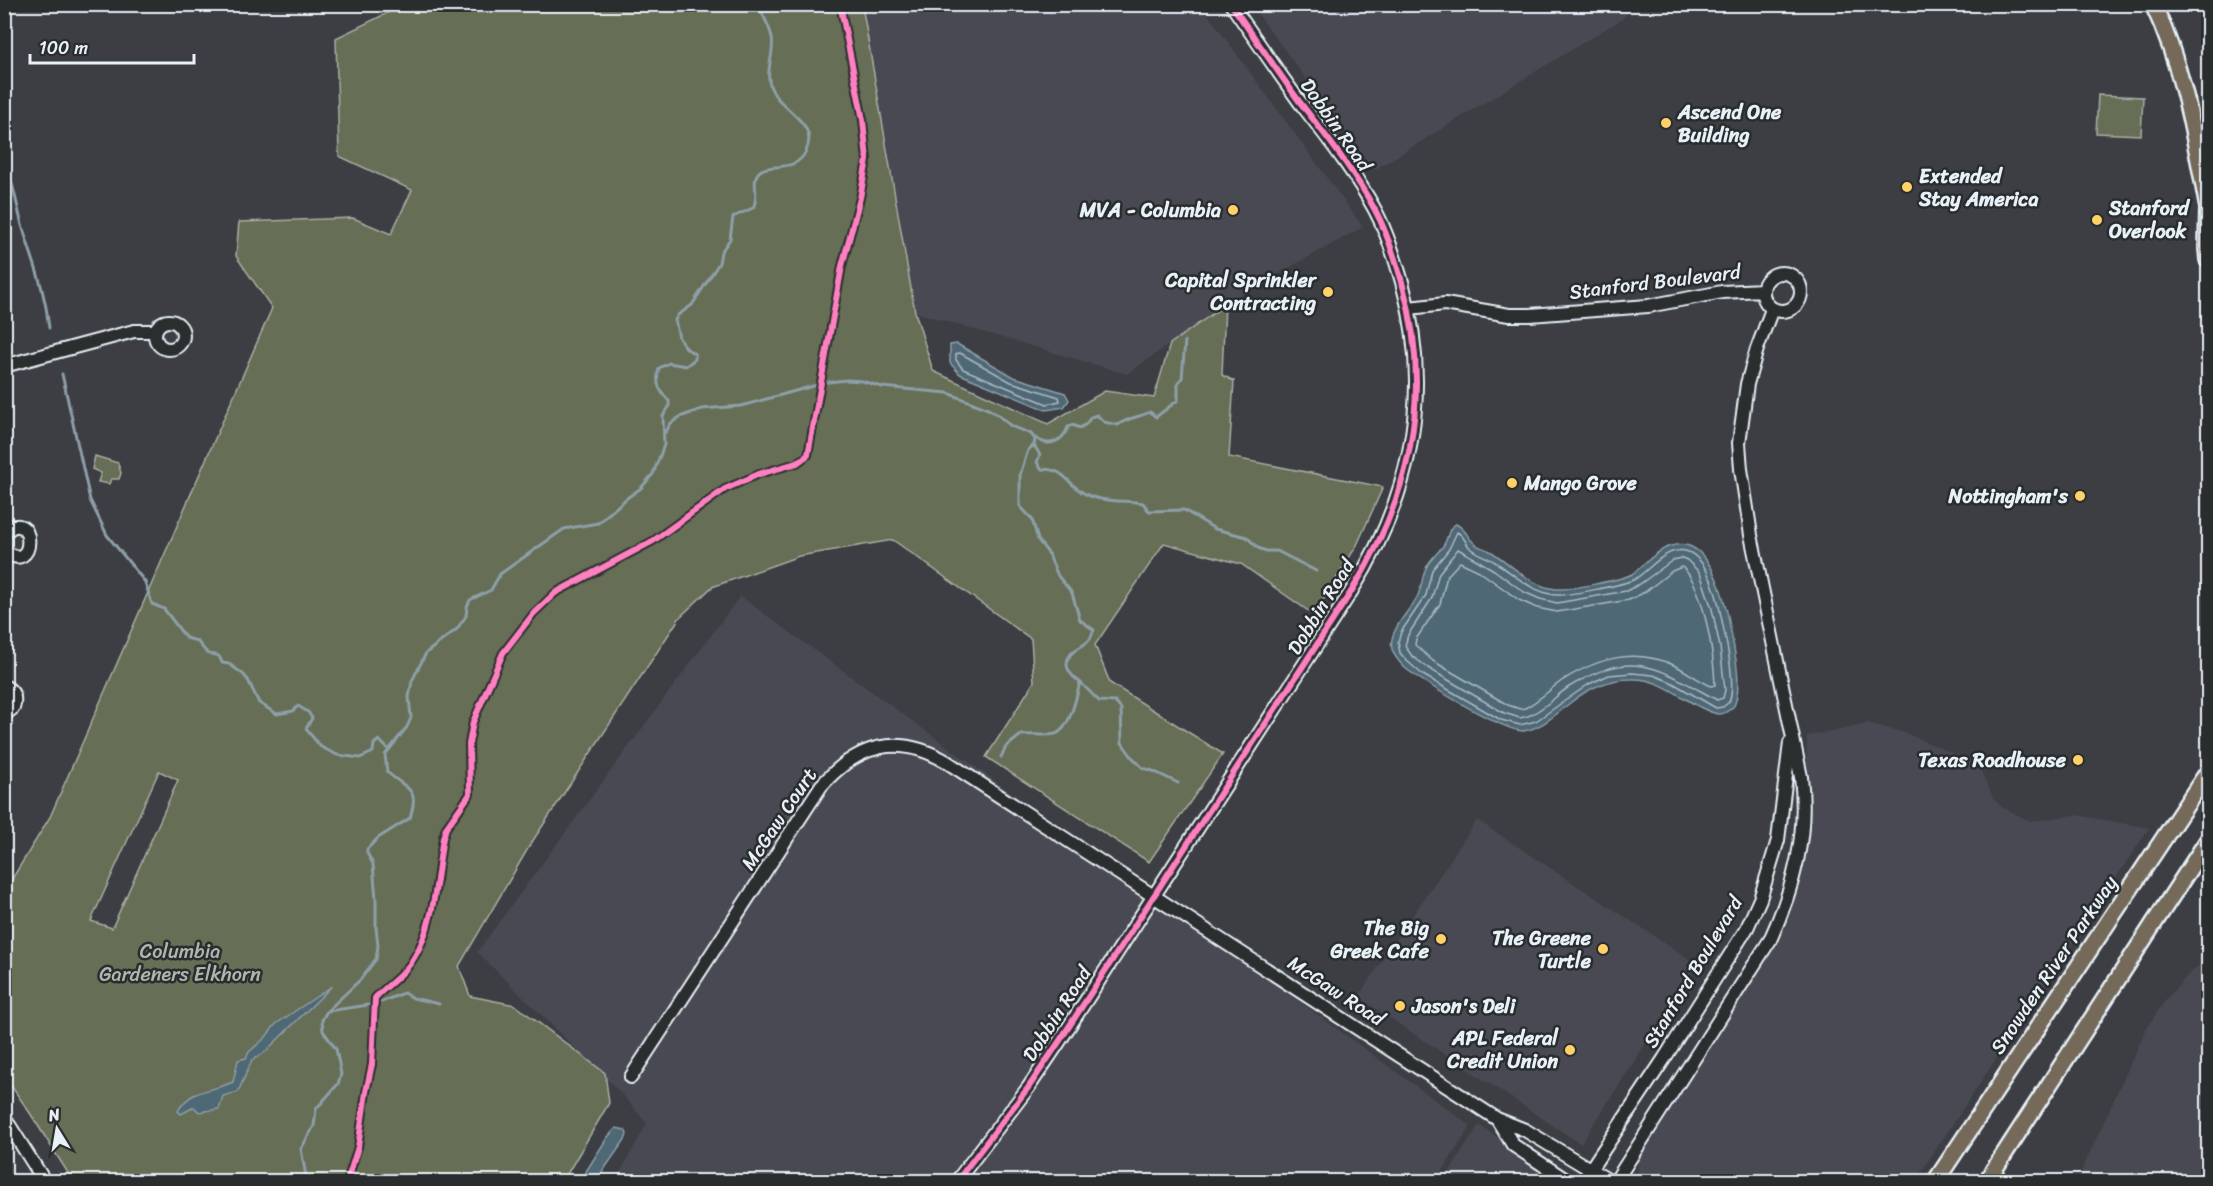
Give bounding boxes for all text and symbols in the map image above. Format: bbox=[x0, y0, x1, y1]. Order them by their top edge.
scale bar bbox=[30, 27, 194, 65]
text: 100 m bbox=[39, 32, 88, 64]
street label: Dobbin Road bbox=[1291, 71, 1382, 180]
place label: Ascend One Building bbox=[1677, 95, 1782, 153]
marker: Ascend One Building bbox=[1659, 116, 1673, 130]
place label: Extended Stay America bbox=[1918, 159, 2038, 217]
marker: Extended Stay America bbox=[1900, 180, 1914, 194]
place label: Stanford Overlook bbox=[2108, 191, 2190, 249]
place label: MVA - Columbia bbox=[1079, 193, 1221, 228]
marker: MVA - Columbia bbox=[1226, 203, 1240, 217]
marker: Stanford Overlook bbox=[2090, 213, 2104, 227]
street label: Stanford Boulevard bbox=[1567, 254, 1744, 310]
place label: Capital Sprinkler Contracting bbox=[1164, 263, 1318, 321]
marker: Capital Sprinkler Contracting bbox=[1321, 285, 1335, 299]
place label: Mango Grove bbox=[1523, 466, 1637, 501]
marker: Mango Grove bbox=[1505, 476, 1519, 490]
place label: Nottingham's bbox=[1947, 479, 2069, 514]
marker: Nottingham's bbox=[2073, 489, 2087, 503]
street label: Dobbin Road bbox=[1278, 551, 1365, 662]
place label: Texas Roadhouse bbox=[1918, 743, 2067, 778]
marker: Texas Roadhouse bbox=[2071, 753, 2085, 767]
street label: McGaw Court bbox=[732, 760, 827, 878]
street label: Snowden River Parkway bbox=[1981, 868, 2127, 1062]
street label: Stanford Boulevard bbox=[1634, 888, 1753, 1055]
place label: The Big Greek Cafe bbox=[1329, 911, 1430, 969]
place label: The Greene Turtle bbox=[1492, 921, 1592, 979]
marker: The Big Greek Cafe bbox=[1434, 932, 1448, 946]
park label: Columbia Gardeners Elkhorn bbox=[99, 934, 261, 992]
marker: The Greene Turtle bbox=[1596, 942, 1610, 956]
street label: McGaw Road bbox=[1280, 946, 1393, 1037]
street label: Dobbin Road bbox=[1013, 958, 1102, 1069]
place label: Jason's Deli bbox=[1411, 989, 1517, 1024]
marker: Jason's Deli bbox=[1393, 999, 1407, 1013]
place label: APL Federal Credit Union bbox=[1446, 1021, 1559, 1079]
marker: APL Federal Credit Union bbox=[1563, 1043, 1577, 1057]
north arrow bbox=[27, 1099, 87, 1159]
text: N bbox=[45, 1099, 63, 1130]

